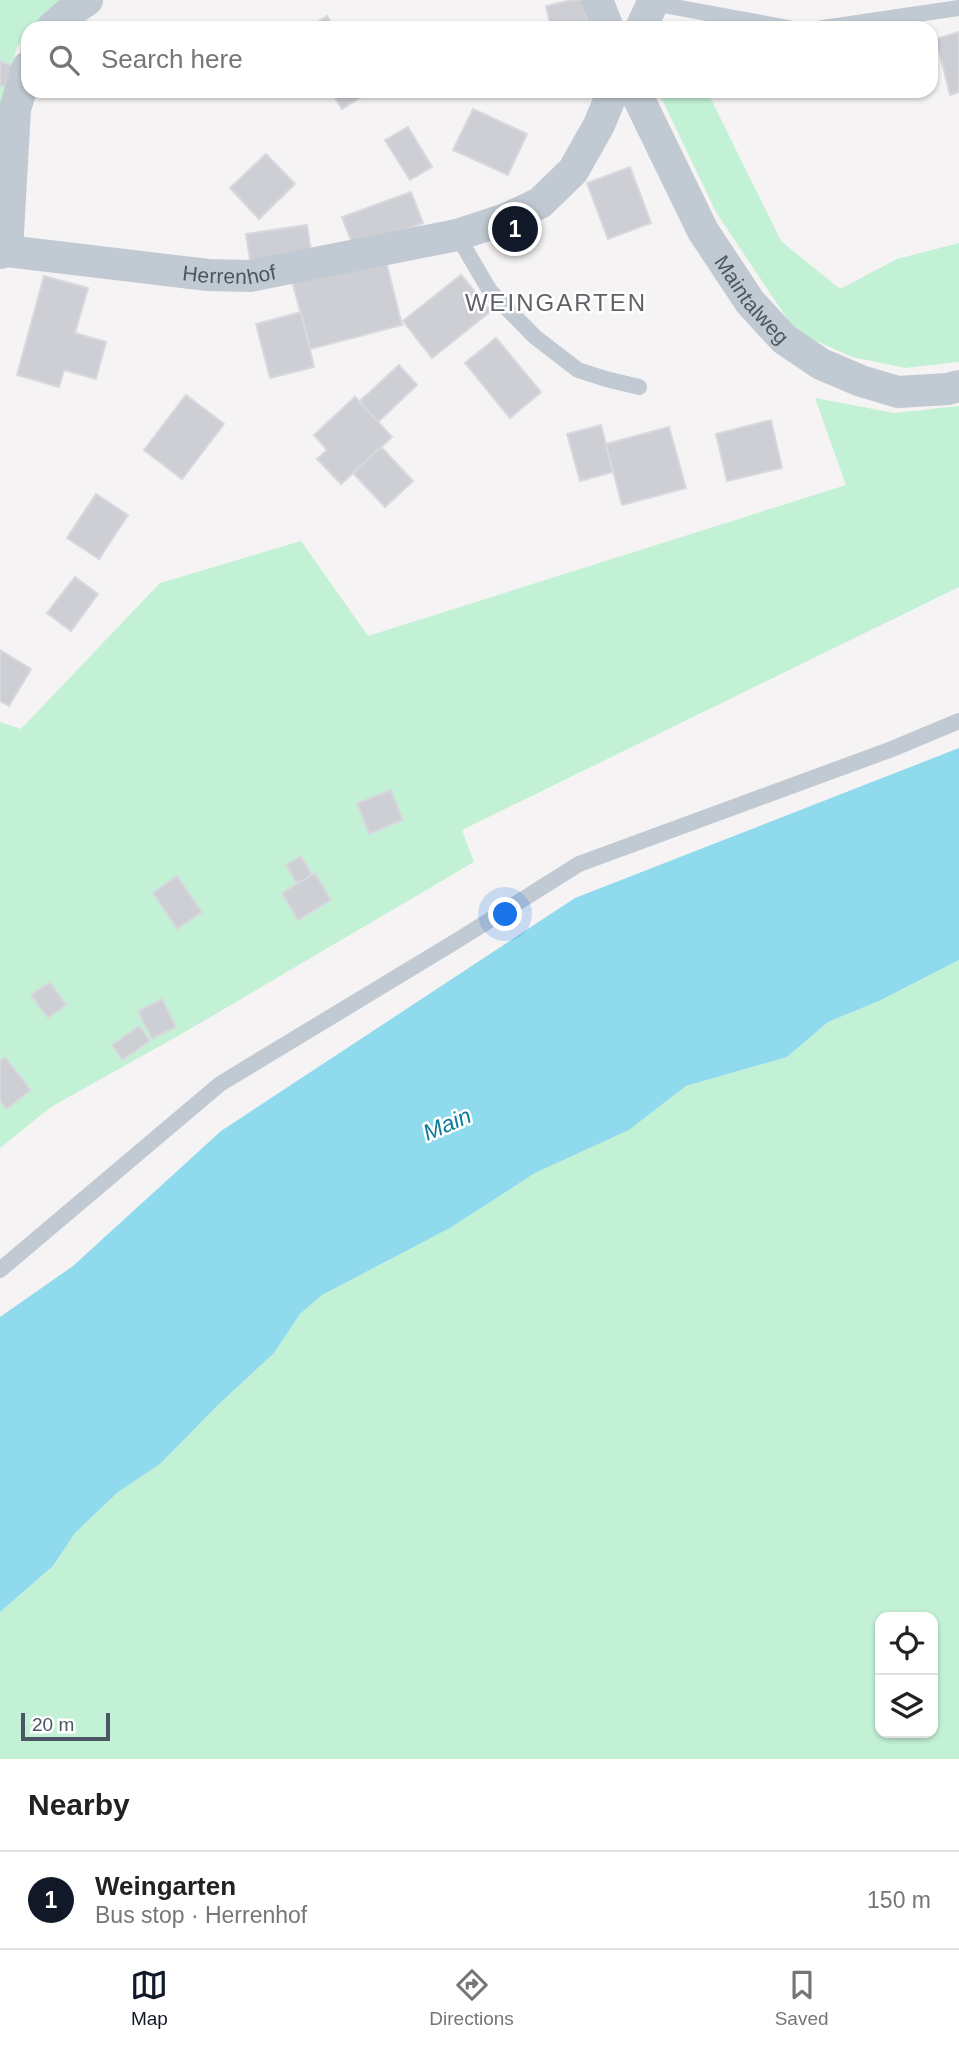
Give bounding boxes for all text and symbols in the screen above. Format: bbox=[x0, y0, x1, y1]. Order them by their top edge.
search box bbox=[21, 21, 938, 98]
icon: search bbox=[45, 41, 83, 79]
text: Search here bbox=[101, 44, 243, 74]
pin: 1 bbox=[492, 203, 538, 255]
street label: Maintalweg bbox=[711, 251, 794, 348]
street label: Herrenhof bbox=[181, 260, 278, 288]
district label: WEINGARTEN bbox=[465, 289, 647, 316]
your location bbox=[488, 897, 522, 931]
water label: Main bbox=[419, 1102, 475, 1146]
map controls bbox=[875, 1612, 938, 1738]
button: locate bbox=[875, 1612, 938, 1675]
button: layers bbox=[875, 1675, 938, 1738]
scale bar bbox=[21, 1710, 110, 1742]
text: 20 m bbox=[32, 1714, 74, 1735]
text: Nearby bbox=[28, 1788, 130, 1821]
text: Weingarten bbox=[95, 1871, 236, 1901]
text: 1 bbox=[45, 1887, 57, 1913]
text: 150 m bbox=[867, 1887, 931, 1913]
text: Bus stop · Herrenhof bbox=[95, 1902, 307, 1928]
tab: Map bbox=[130, 1966, 168, 2030]
tab: Directions bbox=[429, 1966, 514, 2030]
tab: Saved bbox=[775, 1966, 829, 2030]

